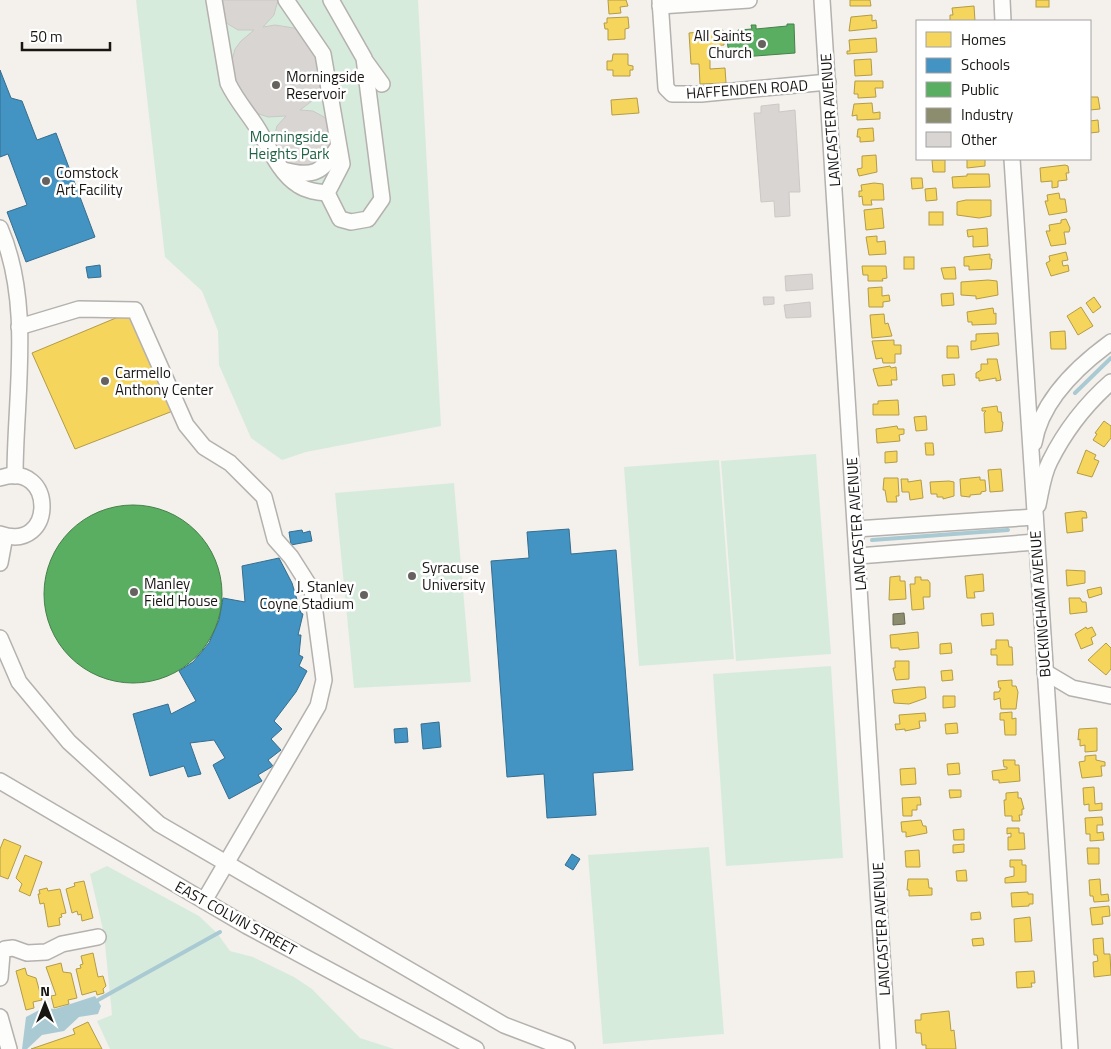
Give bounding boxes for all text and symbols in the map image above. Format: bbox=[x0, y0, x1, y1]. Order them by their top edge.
scale bar bbox=[22, 20, 110, 52]
legend bbox=[916, 20, 1091, 160]
place label: All Saints Church bbox=[694, 24, 752, 64]
text: 50 m bbox=[30, 25, 63, 48]
text: Homes bbox=[961, 28, 1006, 51]
marker: All Saints Church bbox=[756, 38, 768, 50]
street label: LANCASTER AVENUE bbox=[814, 52, 846, 188]
text: Schools bbox=[961, 53, 1010, 76]
place label: Morningside Reservoir bbox=[286, 65, 365, 105]
street label: HAFFENDEN ROAD bbox=[685, 73, 809, 105]
text: Public bbox=[961, 78, 999, 101]
marker: Morningside Reservoir bbox=[270, 79, 282, 91]
text: Industry bbox=[961, 103, 1013, 126]
park label: Morningside Heights Park bbox=[249, 125, 329, 165]
text: Other bbox=[961, 128, 997, 151]
place label: Comstock Art Facility bbox=[56, 161, 123, 201]
marker: Comstock Art Facility bbox=[40, 175, 52, 187]
place label: Carmello Anthony Center bbox=[115, 361, 213, 401]
marker: Carmello Anthony Center bbox=[99, 375, 111, 387]
street label: LANCASTER AVENUE bbox=[840, 456, 872, 592]
street label: BUCKINGHAM AVENUE bbox=[1023, 530, 1057, 678]
place label: Syracuse University bbox=[422, 556, 486, 596]
marker: Syracuse University bbox=[406, 570, 418, 582]
place label: Manley Field House bbox=[144, 572, 218, 612]
place label: J. Stanley Coyne Stadium bbox=[260, 575, 354, 615]
marker: Manley Field House bbox=[128, 586, 140, 598]
marker: J. Stanley Coyne Stadium bbox=[358, 589, 370, 601]
street label: LANCASTER AVENUE bbox=[866, 862, 896, 996]
street label: EAST COLVIN STREET bbox=[171, 875, 301, 961]
north arrow bbox=[20, 979, 70, 1029]
text: N bbox=[40, 980, 50, 1001]

